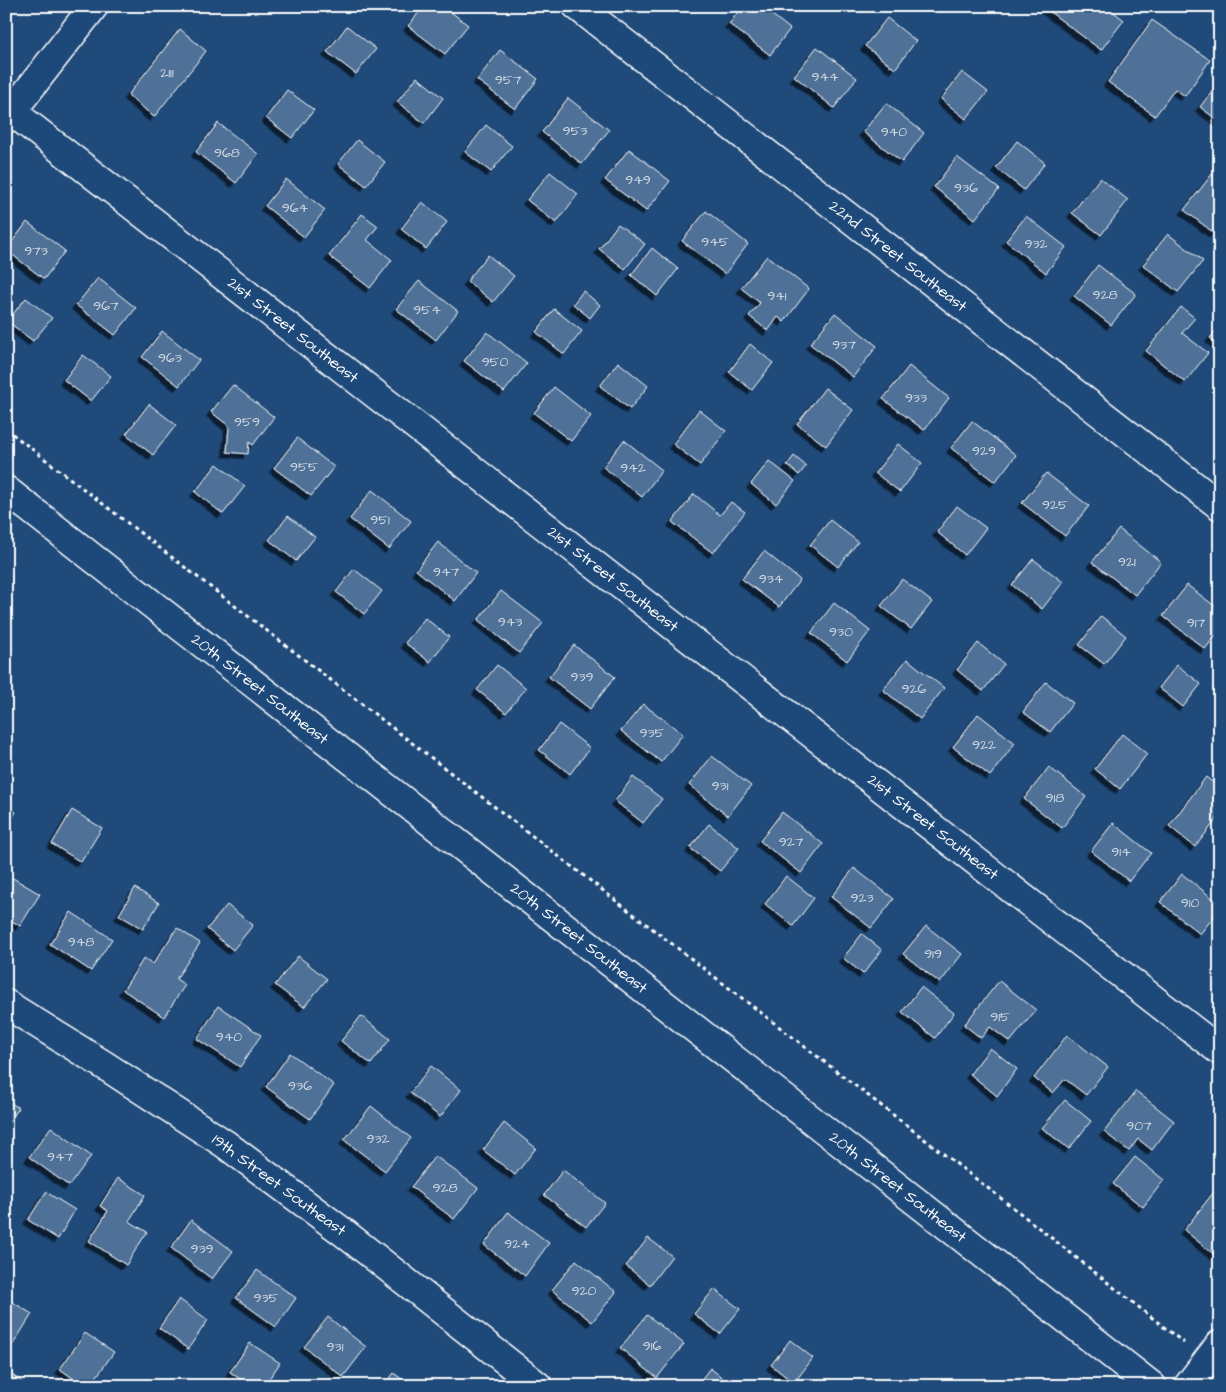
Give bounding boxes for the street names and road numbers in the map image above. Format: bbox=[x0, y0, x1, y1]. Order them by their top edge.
street label: 22nd Street Southeast bbox=[824, 195, 972, 317]
street label: 21st Street Southeast bbox=[223, 272, 364, 389]
street label: 21st Street Southeast bbox=[543, 521, 684, 638]
street label: 20th Street Southeast bbox=[187, 628, 334, 750]
street label: 21st Street Southeast bbox=[863, 769, 1004, 886]
street label: 20th Street Southeast bbox=[506, 877, 653, 999]
street label: 20th Street Southeast bbox=[825, 1126, 972, 1248]
street label: 19th Street Southeast bbox=[207, 1129, 351, 1241]

